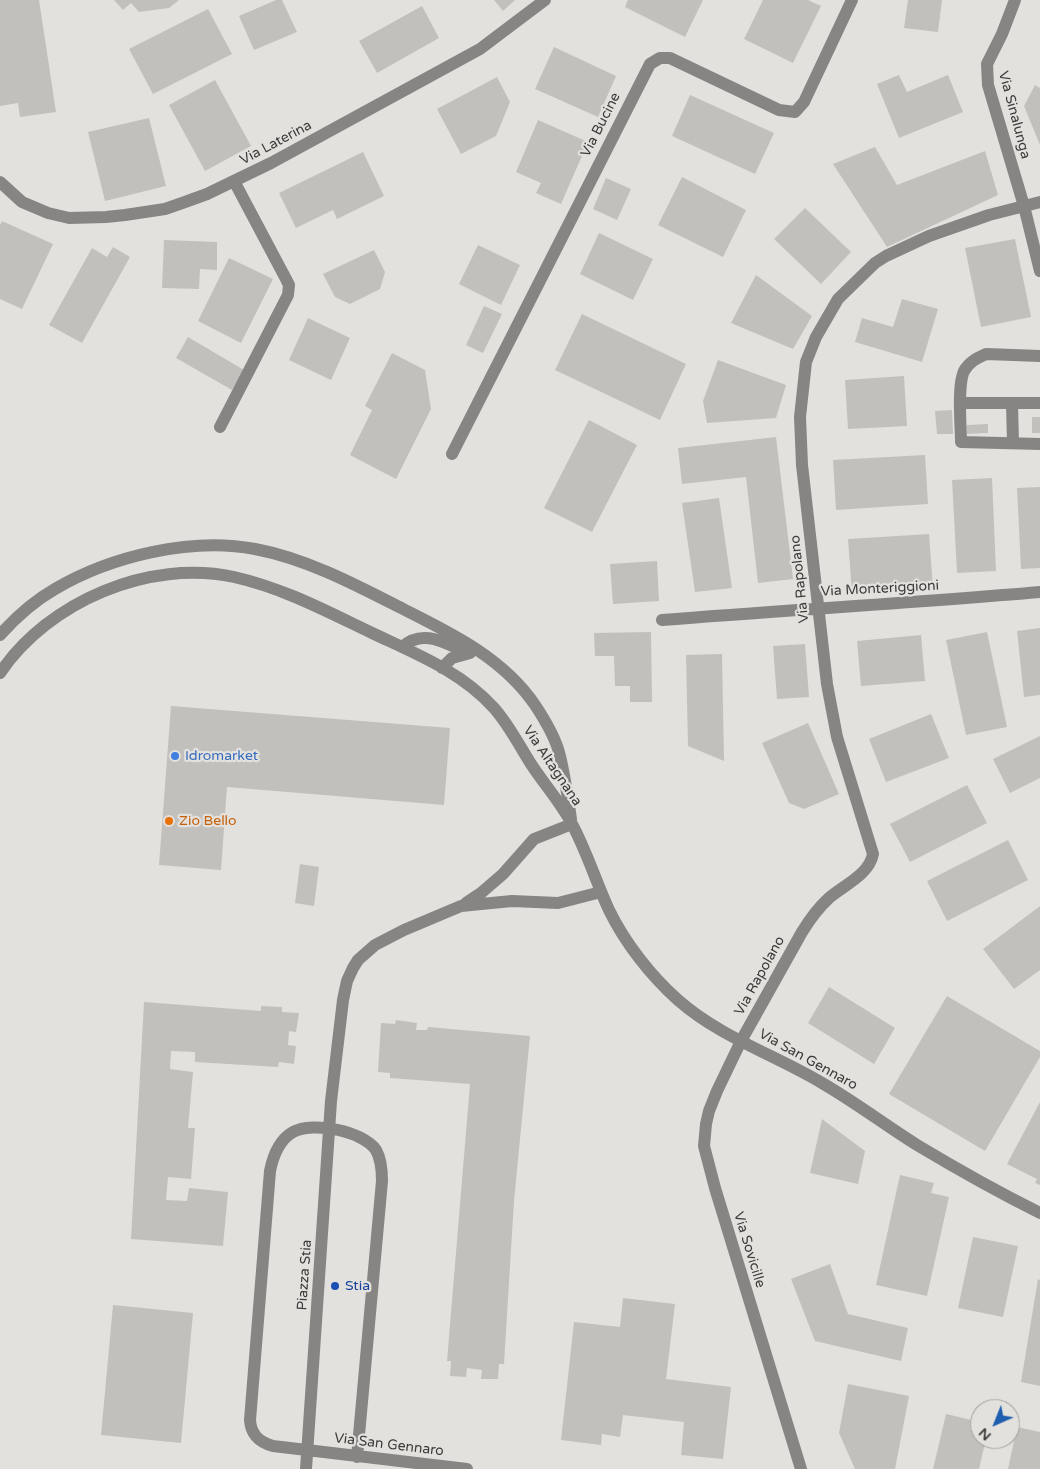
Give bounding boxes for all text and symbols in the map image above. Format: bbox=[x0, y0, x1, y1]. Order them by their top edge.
street label: Via Sinalunga bbox=[994, 69, 1034, 161]
street label: Via Bucine bbox=[578, 90, 624, 160]
street label: Via Laterina bbox=[237, 117, 315, 169]
street label: Via Rapolano bbox=[787, 534, 813, 624]
street label: Via Monteriggioni bbox=[820, 578, 940, 600]
street label: Via Altagnana bbox=[519, 723, 585, 809]
place label: Idromarket bbox=[185, 748, 258, 764]
marker: Idromarket bbox=[169, 750, 181, 762]
place label: Zio Bello bbox=[179, 813, 237, 829]
marker: Zio Bello bbox=[163, 815, 175, 827]
street label: Via Rapolano bbox=[731, 933, 789, 1019]
street label: Via San Gennaro bbox=[756, 1026, 860, 1094]
street label: Via Sovicille bbox=[730, 1210, 768, 1290]
street label: Piazza Stia bbox=[294, 1239, 316, 1311]
place label: Stia bbox=[345, 1278, 370, 1294]
marker: Stia bbox=[329, 1280, 341, 1292]
north arrow bbox=[970, 1399, 1020, 1449]
text: N bbox=[975, 1424, 995, 1444]
street label: Via San Gennaro bbox=[333, 1430, 445, 1460]

